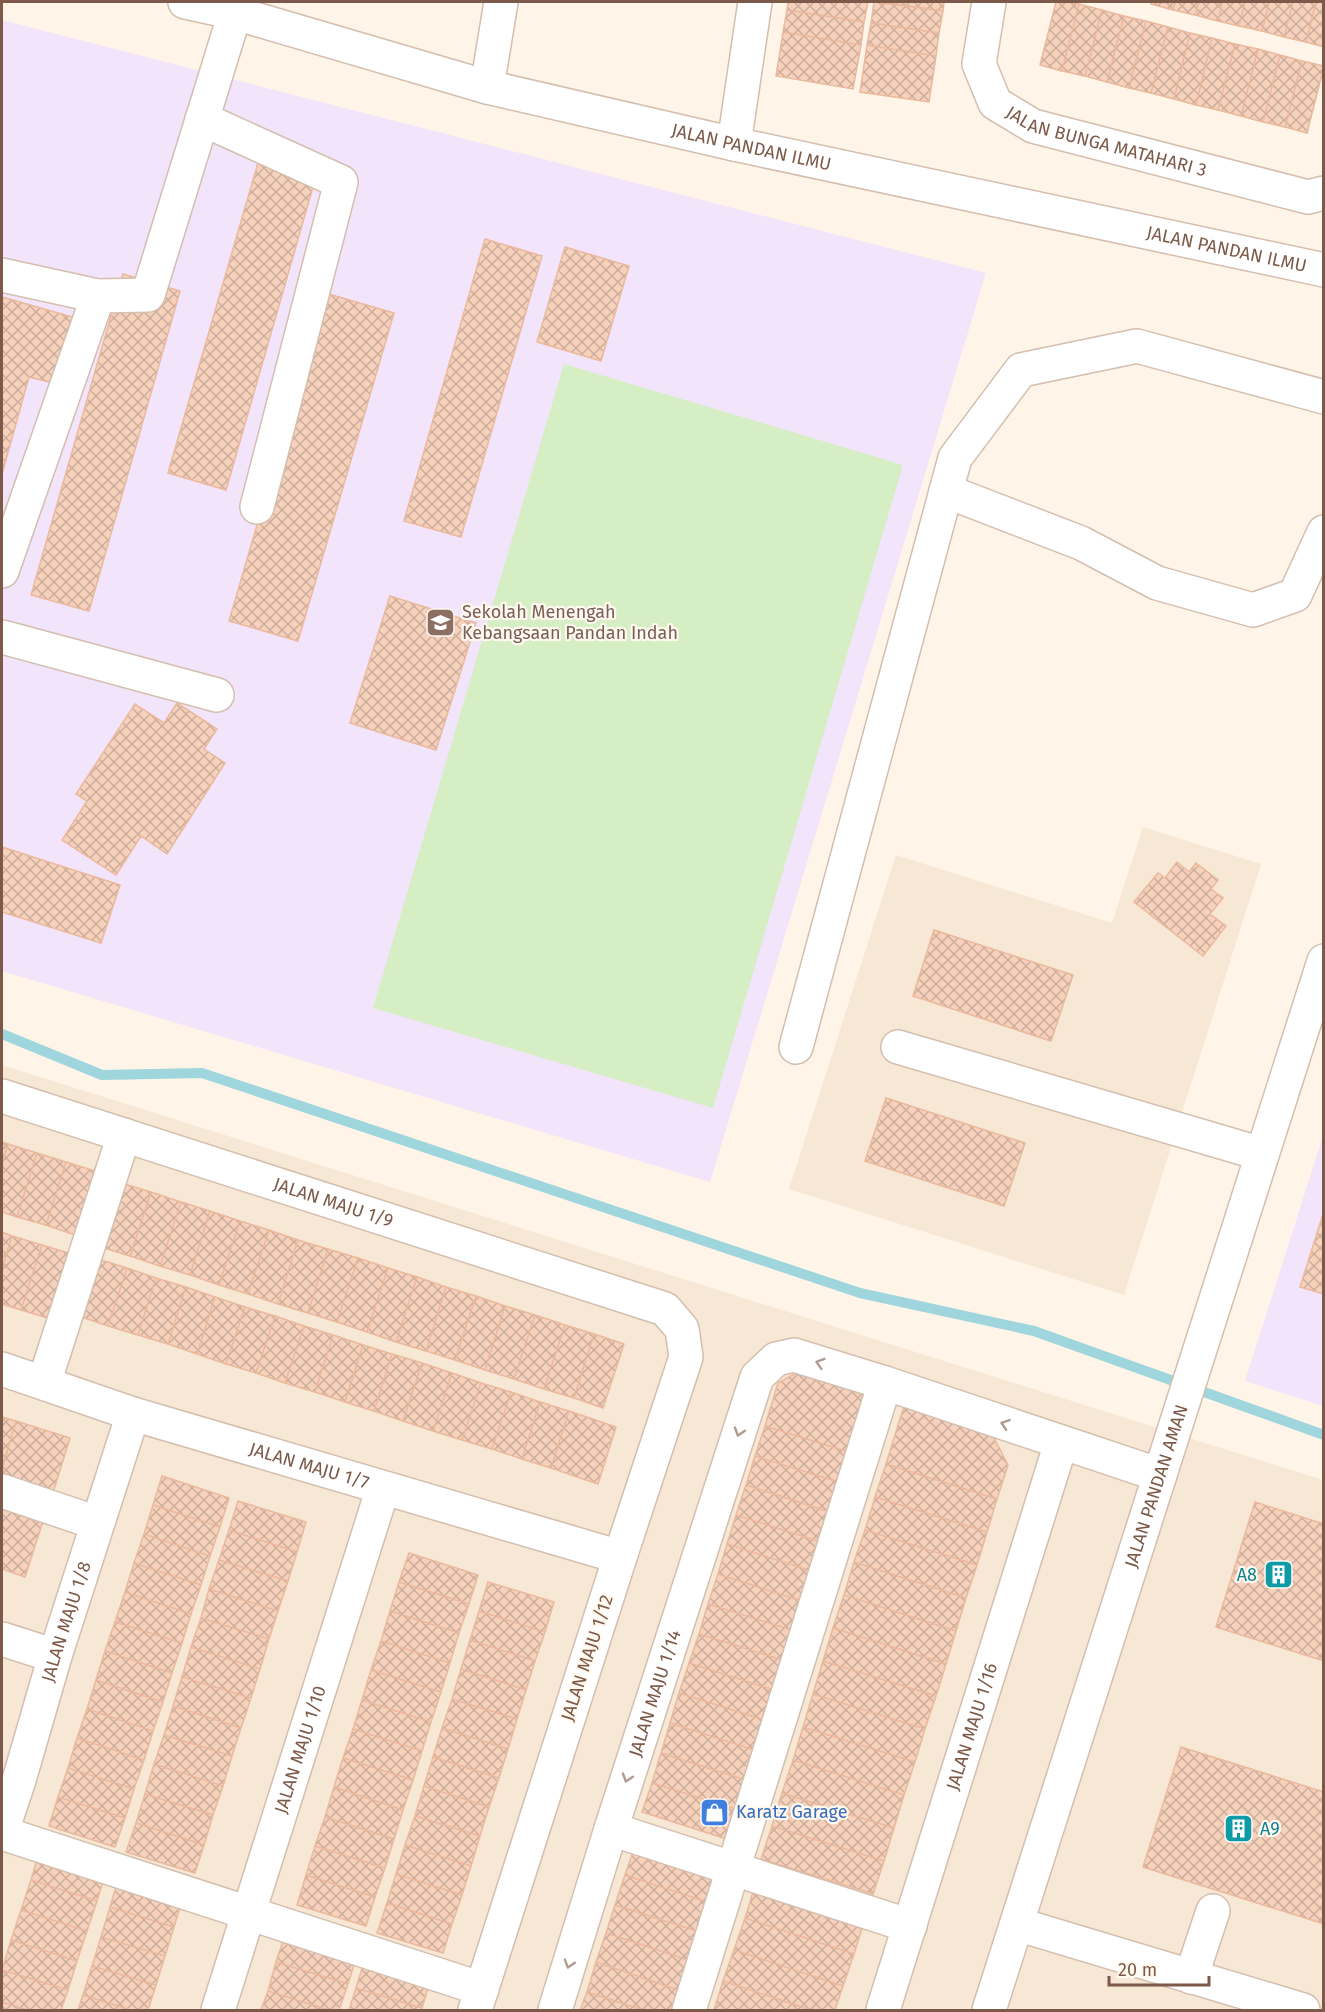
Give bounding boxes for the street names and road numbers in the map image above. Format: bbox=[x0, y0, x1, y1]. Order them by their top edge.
street label: JALAN BUNGA MATAHARI 3 bbox=[1002, 101, 1209, 181]
street label: JALAN PANDAN ILMU bbox=[669, 119, 833, 175]
street label: JALAN PANDAN ILMU bbox=[1145, 221, 1309, 277]
street label: JALAN MAJU 1/9 bbox=[271, 1173, 396, 1232]
street label: JALAN PANDAN AMAN bbox=[1120, 1402, 1193, 1570]
street label: JALAN MAJU 1/7 bbox=[247, 1438, 372, 1494]
street label: JALAN MAJU 1/8 bbox=[37, 1558, 96, 1685]
street label: JALAN MAJU 1/12 bbox=[556, 1592, 618, 1724]
street label: JALAN MAJU 1/14 bbox=[624, 1627, 686, 1760]
street label: JALAN MAJU 1/16 bbox=[942, 1660, 1002, 1793]
street label: JALAN MAJU 1/10 bbox=[270, 1683, 331, 1816]

